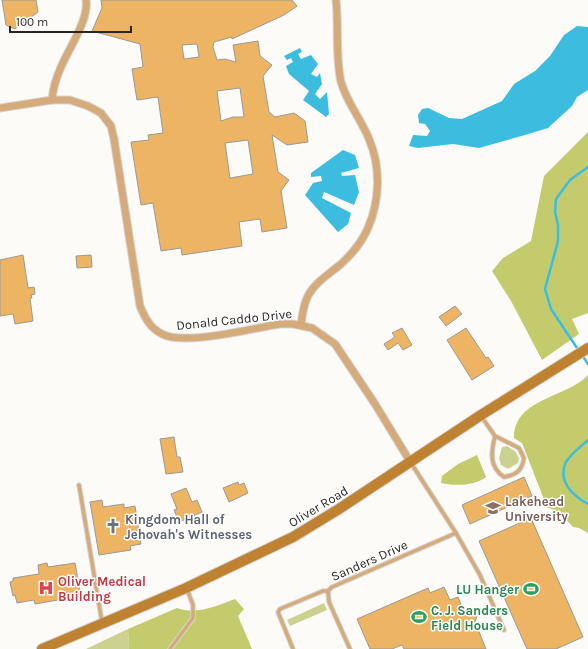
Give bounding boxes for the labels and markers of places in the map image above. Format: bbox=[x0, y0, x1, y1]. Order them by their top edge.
place label: Lakehead University bbox=[505, 494, 568, 524]
school or university icon: Lakehead University bbox=[484, 499, 502, 517]
place label: Kingdom Hall of Jehovah's Witnesses bbox=[125, 512, 252, 542]
church icon: Kingdom Hall of Jehovah's Witnesses bbox=[104, 517, 122, 535]
place label: Oliver Medical Building bbox=[58, 574, 146, 604]
hospital icon: Oliver Medical Building bbox=[37, 579, 55, 597]
sports icon: LU Hanger bbox=[522, 580, 540, 598]
place label: LU Hanger bbox=[456, 582, 520, 597]
place label: C. J. Sanders Field House bbox=[431, 603, 508, 633]
sports icon: C. J. Sanders Field House bbox=[410, 608, 428, 626]

